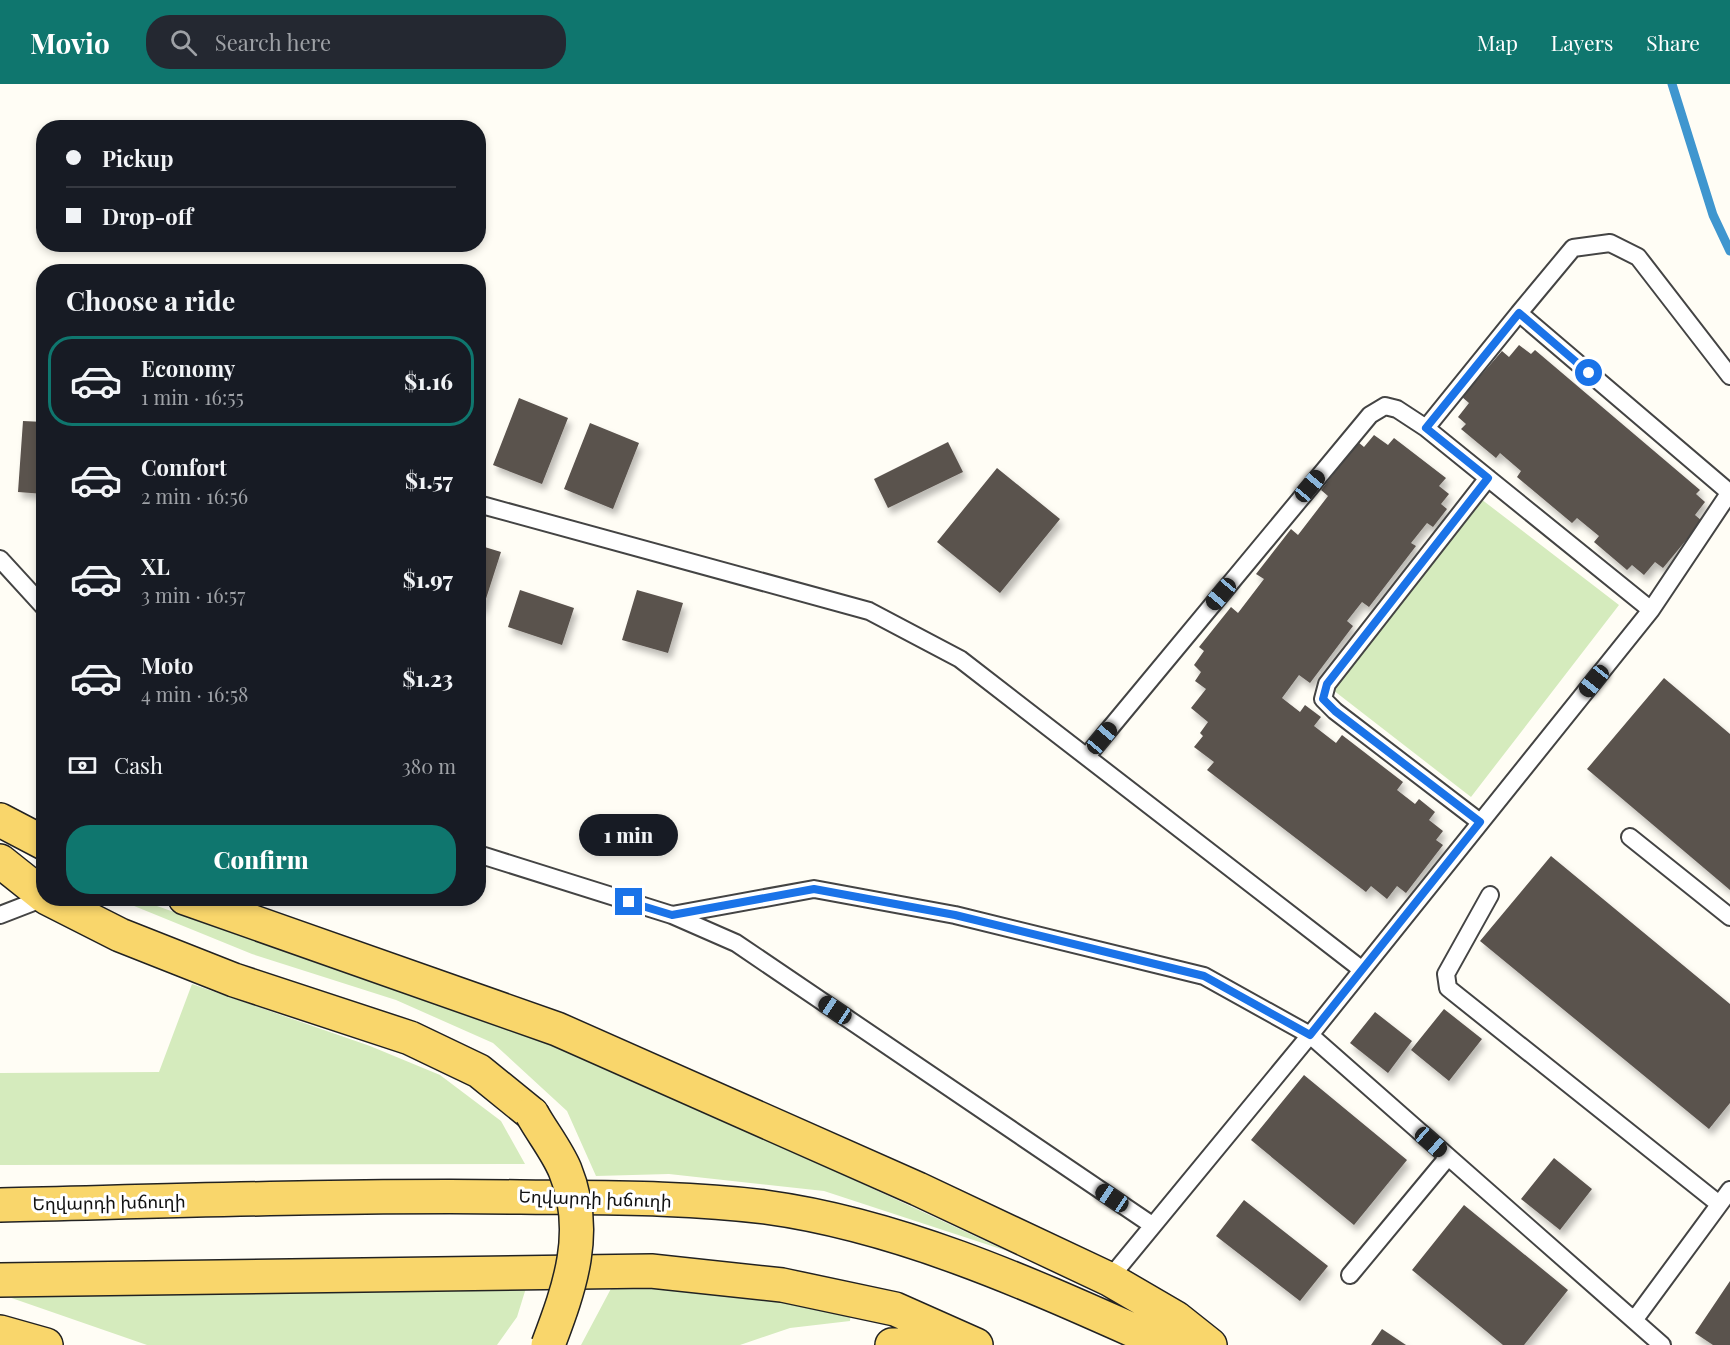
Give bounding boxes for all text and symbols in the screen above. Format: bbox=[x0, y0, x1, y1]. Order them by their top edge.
search box bbox=[146, 15, 566, 69]
text: Movio bbox=[30, 24, 110, 61]
icon: search bbox=[167, 26, 200, 59]
text: Search here bbox=[215, 27, 331, 57]
text: Map bbox=[1477, 28, 1518, 56]
text: Layers bbox=[1551, 28, 1613, 56]
text: Share bbox=[1646, 28, 1700, 56]
text: Pickup bbox=[102, 143, 173, 173]
text: Drop-off bbox=[102, 201, 193, 231]
text: Choose a ride bbox=[66, 282, 235, 318]
text: Economy bbox=[141, 353, 235, 383]
icon: car bbox=[69, 354, 123, 408]
route start bbox=[1575, 359, 1602, 386]
text: $1.16 bbox=[404, 366, 453, 396]
text: 1 min · 16:55 bbox=[141, 383, 244, 410]
text: Comfort bbox=[141, 452, 227, 482]
icon: car bbox=[69, 453, 123, 507]
text: $1.57 bbox=[405, 465, 453, 495]
car bbox=[1292, 466, 1328, 506]
text: 2 min · 16:56 bbox=[141, 482, 248, 509]
text: XL bbox=[141, 551, 170, 581]
icon: car bbox=[69, 552, 123, 606]
text: $1.97 bbox=[403, 564, 453, 594]
car bbox=[1203, 574, 1239, 614]
text: 3 min · 16:57 bbox=[141, 581, 245, 608]
text: Moto bbox=[141, 650, 194, 680]
icon: car bbox=[69, 651, 123, 705]
car bbox=[1576, 661, 1612, 701]
text: $1.23 bbox=[403, 663, 453, 693]
text: 4 min · 16:58 bbox=[141, 680, 248, 707]
car bbox=[1084, 718, 1120, 758]
icon: cash bbox=[66, 749, 99, 782]
text: Cash bbox=[114, 750, 163, 780]
text: 380 m bbox=[402, 752, 456, 779]
callout: 1 min bbox=[580, 815, 678, 857]
text: 1 min bbox=[604, 821, 653, 848]
button: Confirm bbox=[66, 825, 456, 894]
route end bbox=[615, 888, 642, 915]
car bbox=[815, 992, 855, 1028]
car bbox=[1412, 1123, 1450, 1161]
car bbox=[1092, 1180, 1132, 1216]
street label: Եղվարդի խճուղի bbox=[518, 1183, 672, 1213]
street label: Եղվարդի խճուղի bbox=[32, 1189, 186, 1215]

